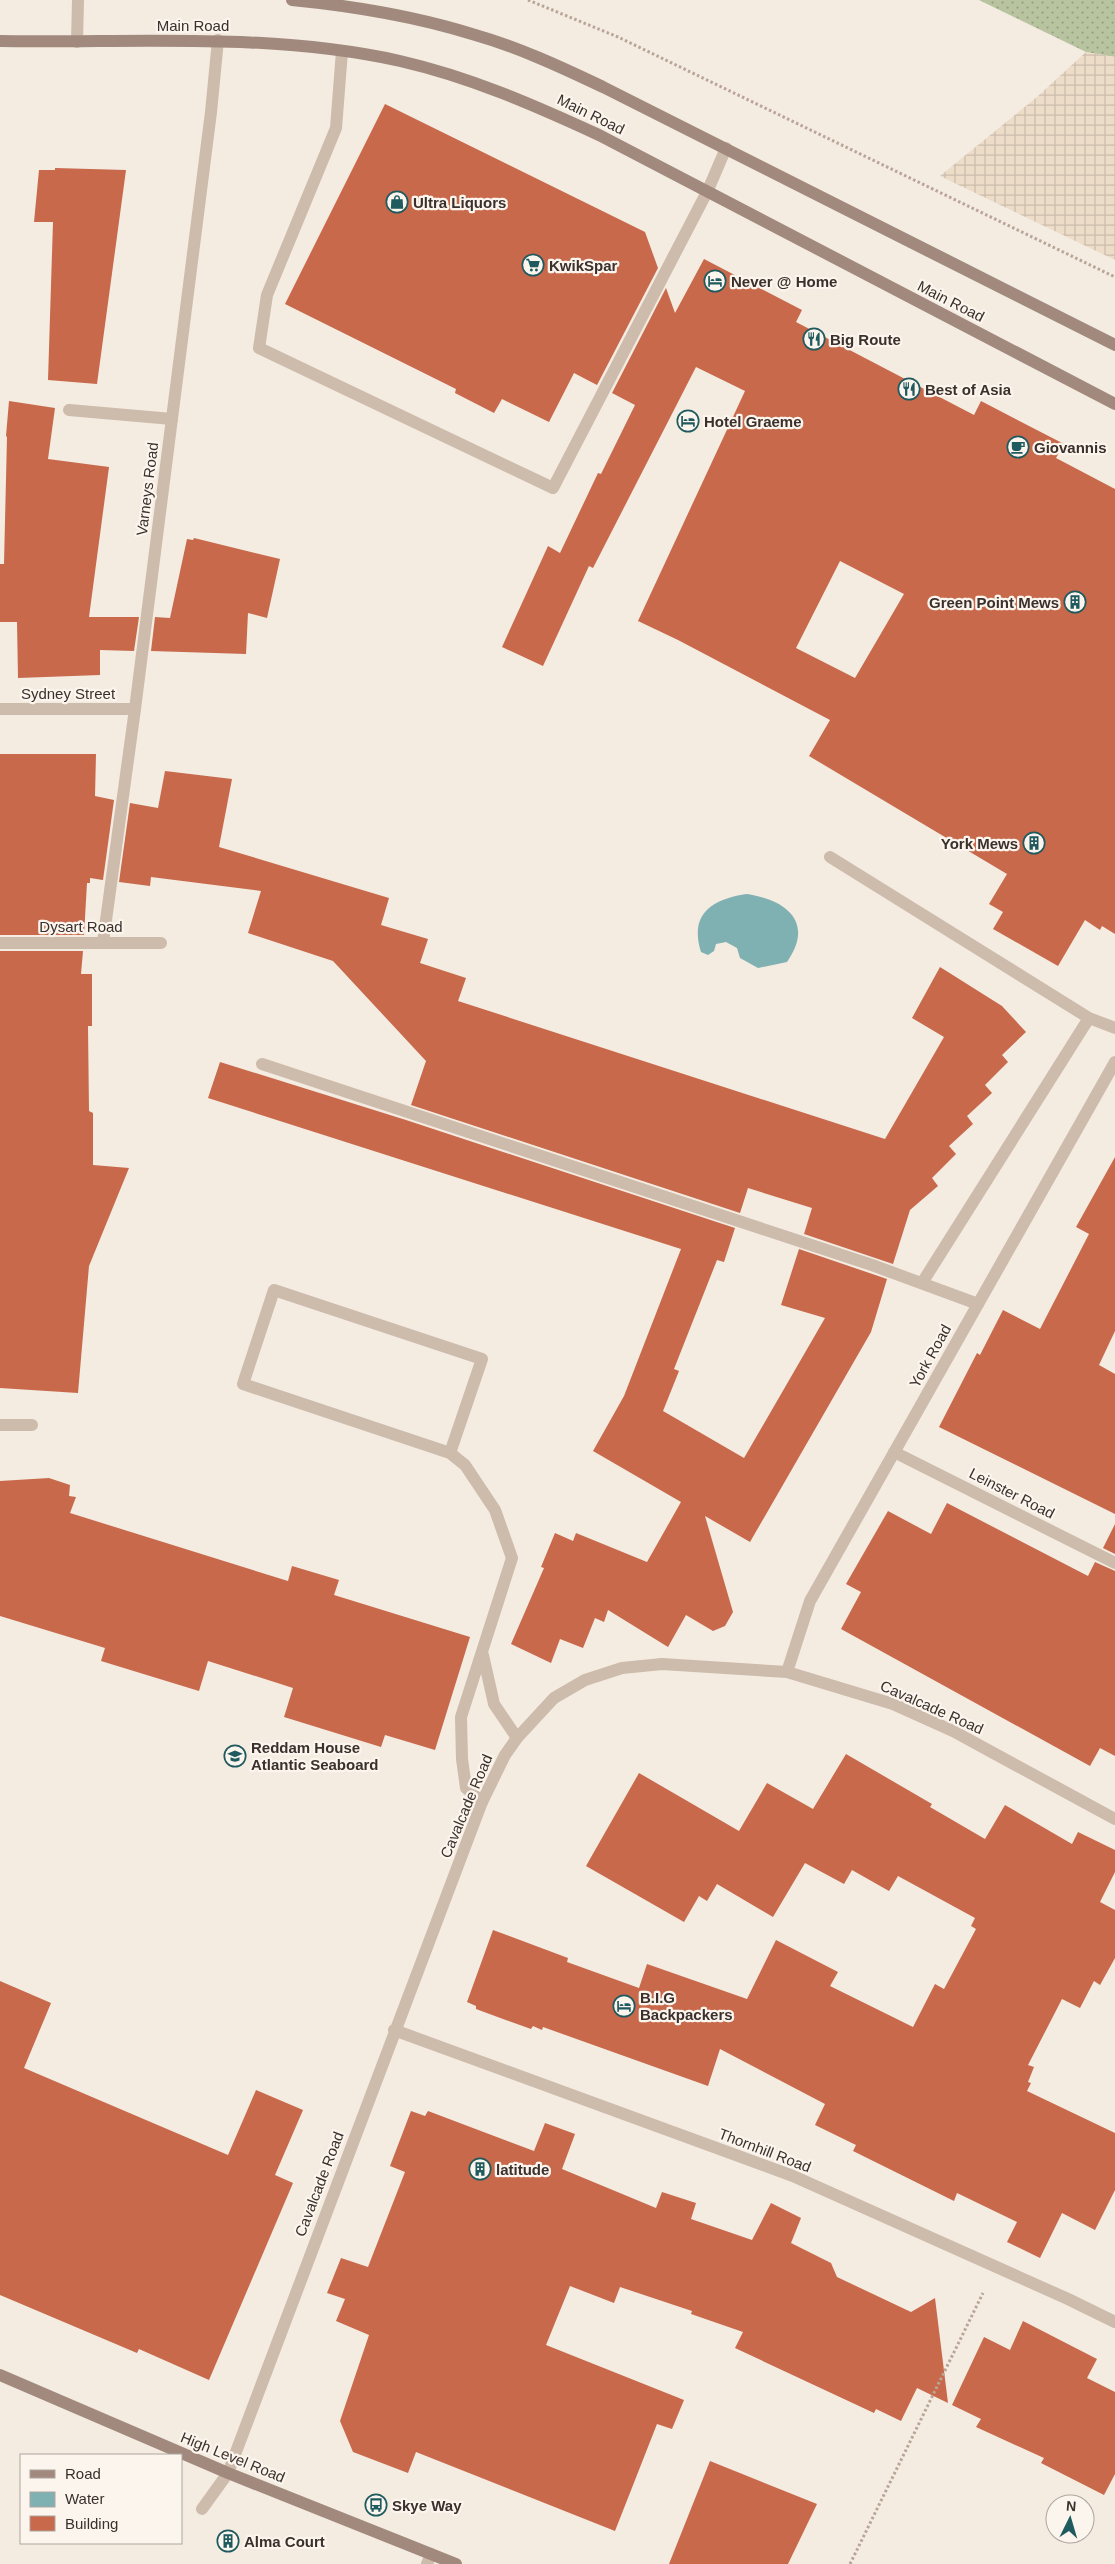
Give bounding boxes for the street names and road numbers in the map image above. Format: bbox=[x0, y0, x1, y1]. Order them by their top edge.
street label: Main Road bbox=[157, 17, 229, 34]
street label: Main Road bbox=[555, 90, 627, 138]
street label: Main Road bbox=[915, 277, 987, 325]
street label: Varneys Road bbox=[133, 441, 161, 537]
street label: Sydney Street bbox=[21, 685, 116, 702]
street label: Dysart Road bbox=[39, 918, 123, 935]
street label: York Road bbox=[906, 1321, 954, 1391]
street label: Leinster Road bbox=[967, 1464, 1057, 1522]
street label: Cavalcade Road bbox=[878, 1677, 986, 1737]
street label: Cavalcade Road bbox=[437, 1752, 495, 1860]
street label: Thornhill Road bbox=[716, 2125, 814, 2175]
street label: Cavalcade Road bbox=[291, 2129, 347, 2239]
street label: High Level Road bbox=[178, 2428, 288, 2486]

